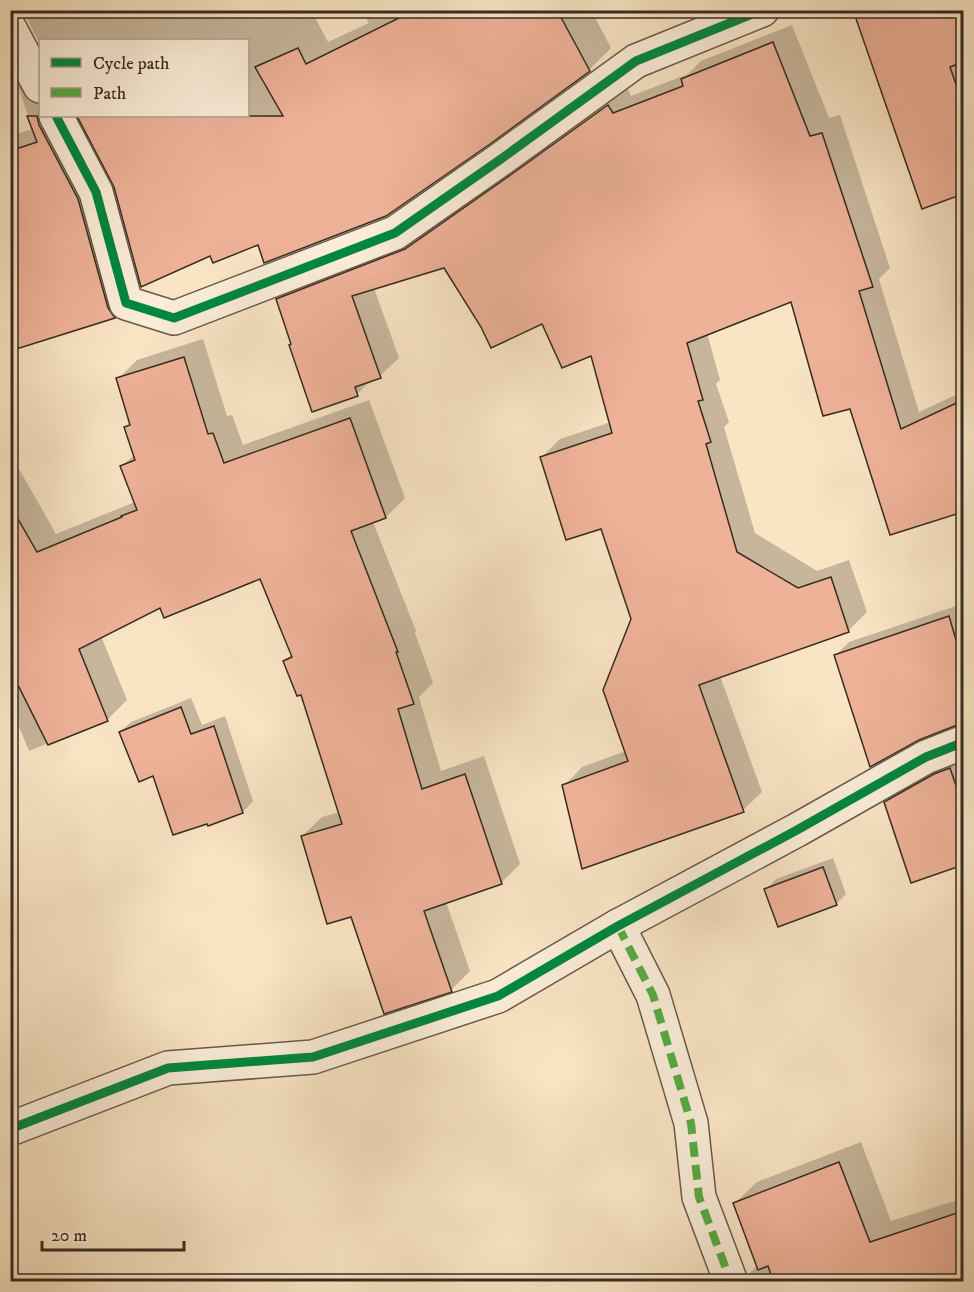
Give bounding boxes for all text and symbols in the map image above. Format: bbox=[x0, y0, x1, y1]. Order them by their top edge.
legend bbox=[39, 39, 249, 117]
text: Cycle path bbox=[93, 53, 170, 75]
text: Path bbox=[93, 83, 127, 105]
scale bar bbox=[42, 1214, 184, 1252]
text: 20 m bbox=[51, 1225, 87, 1247]

